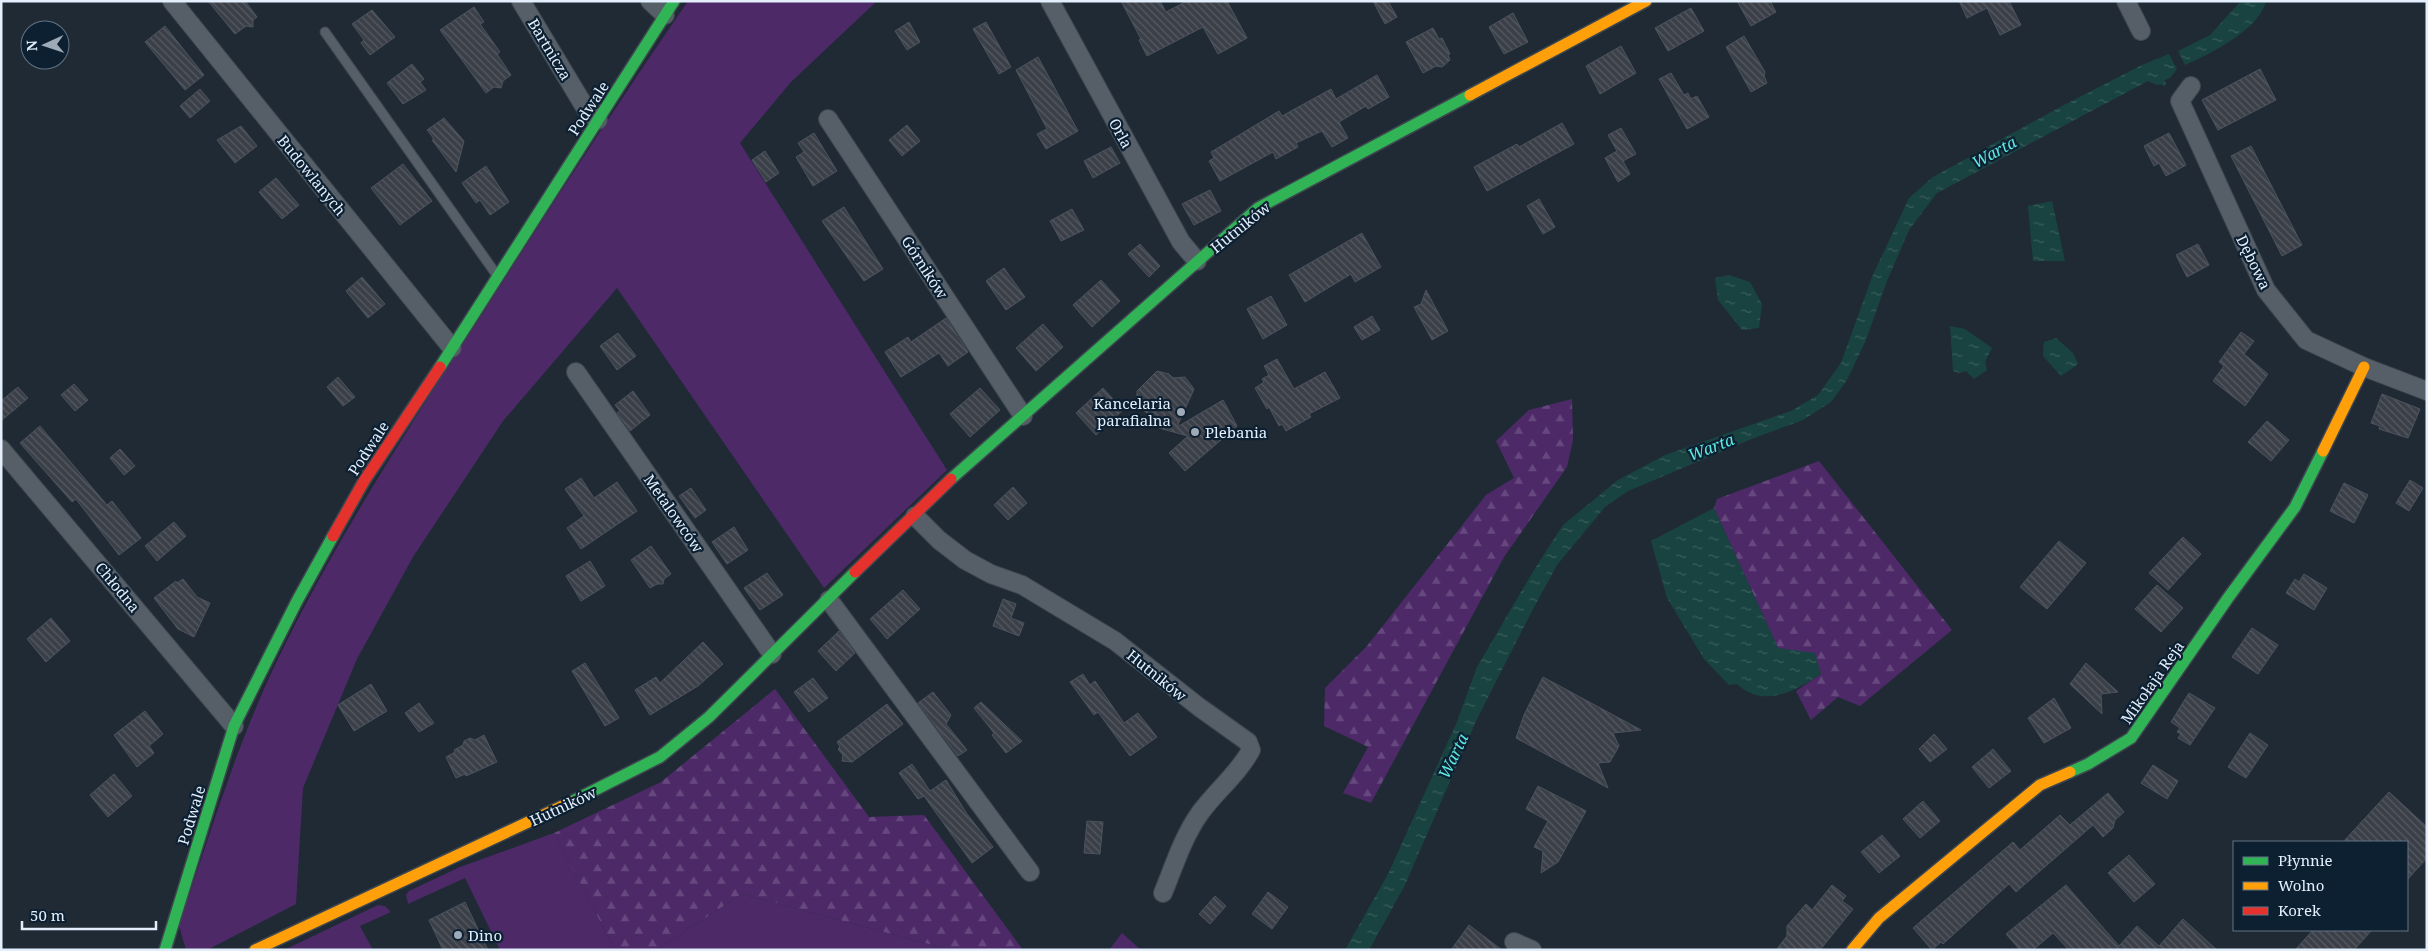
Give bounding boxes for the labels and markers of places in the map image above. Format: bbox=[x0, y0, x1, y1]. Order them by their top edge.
place label: Kancelaria parafialna bbox=[1094, 393, 1171, 430]
marker: Kancelaria parafialna bbox=[1175, 406, 1187, 418]
place label: Plebania bbox=[1205, 422, 1267, 442]
marker: Plebania bbox=[1189, 426, 1201, 438]
place label: Dino bbox=[468, 925, 502, 945]
marker: Dino bbox=[452, 929, 464, 941]

